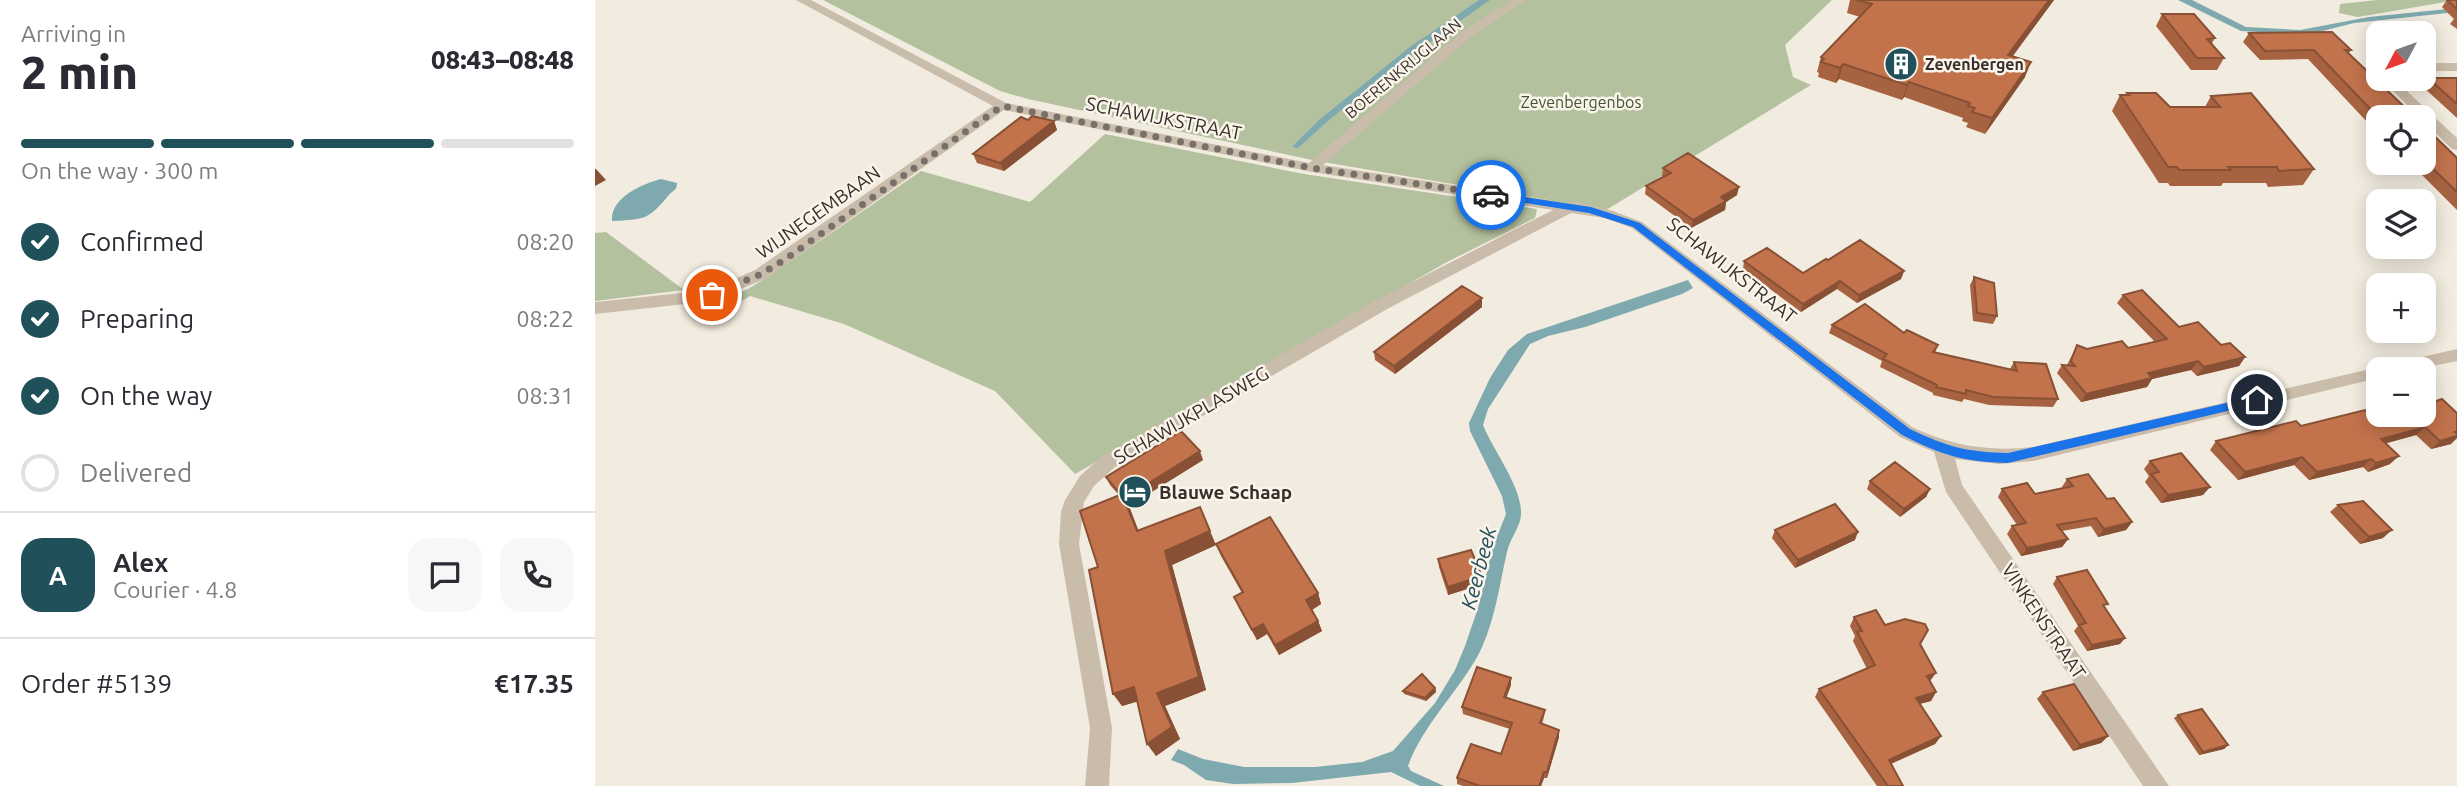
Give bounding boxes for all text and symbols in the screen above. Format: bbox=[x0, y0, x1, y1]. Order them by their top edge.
street label: BOERENKRIJGLAAN bbox=[1341, 14, 1465, 122]
text: Arriving in bbox=[21, 21, 126, 46]
north arrow bbox=[2366, 21, 2436, 91]
map controls bbox=[2366, 21, 2436, 427]
text: 08:43–08:48 bbox=[431, 45, 574, 74]
building icon: Zevenbergen bbox=[1882, 45, 1920, 83]
text: 2 min bbox=[21, 46, 138, 98]
place label: Zevenbergen bbox=[1925, 55, 2024, 73]
street label: SCHAWIJKSTRAAT bbox=[1084, 92, 1244, 144]
park label: Zevenbergenbos bbox=[1521, 93, 1641, 111]
button: locate bbox=[2366, 105, 2436, 175]
text: On the way · 300 m bbox=[21, 158, 218, 183]
courier bbox=[1456, 160, 1526, 230]
street label: WIJNEGEMBAAN bbox=[752, 161, 884, 263]
icon: car bbox=[1472, 176, 1510, 214]
button: layers bbox=[2366, 189, 2436, 259]
street label: SCHAWIJKSTRAAT bbox=[1663, 213, 1801, 328]
icon: check bbox=[21, 223, 59, 261]
text: Confirmed bbox=[80, 227, 204, 256]
text: 08:20 bbox=[516, 229, 574, 254]
pin bbox=[682, 265, 742, 325]
button: + bbox=[2366, 273, 2436, 343]
icon: bag bbox=[693, 276, 731, 314]
icon: check bbox=[21, 300, 59, 338]
text: Preparing bbox=[80, 304, 194, 333]
text: 08:22 bbox=[516, 306, 574, 331]
button: − bbox=[2366, 357, 2436, 427]
street label: SCHAWIJKPLASWEG bbox=[1110, 362, 1272, 468]
pin bbox=[2227, 370, 2287, 430]
icon: check bbox=[21, 377, 59, 415]
text: On the way bbox=[80, 381, 212, 410]
icon: home bbox=[2238, 381, 2276, 419]
text: 08:31 bbox=[516, 383, 574, 408]
text: Delivered bbox=[80, 458, 192, 487]
hotel icon: Blauwe Schaap bbox=[1116, 473, 1154, 511]
place label: Blauwe Schaap bbox=[1159, 481, 1292, 503]
water label: Keerbeek bbox=[1455, 523, 1501, 612]
button: chat bbox=[408, 538, 482, 612]
button: phone bbox=[500, 538, 574, 612]
text: Alex bbox=[113, 548, 168, 577]
street label: VINKENSTRAAT bbox=[1997, 559, 2091, 683]
text: A bbox=[49, 561, 67, 590]
text: Courier · 4.8 bbox=[113, 577, 237, 602]
text: Order #5139 bbox=[21, 669, 172, 698]
text: €17.35 bbox=[494, 669, 574, 698]

